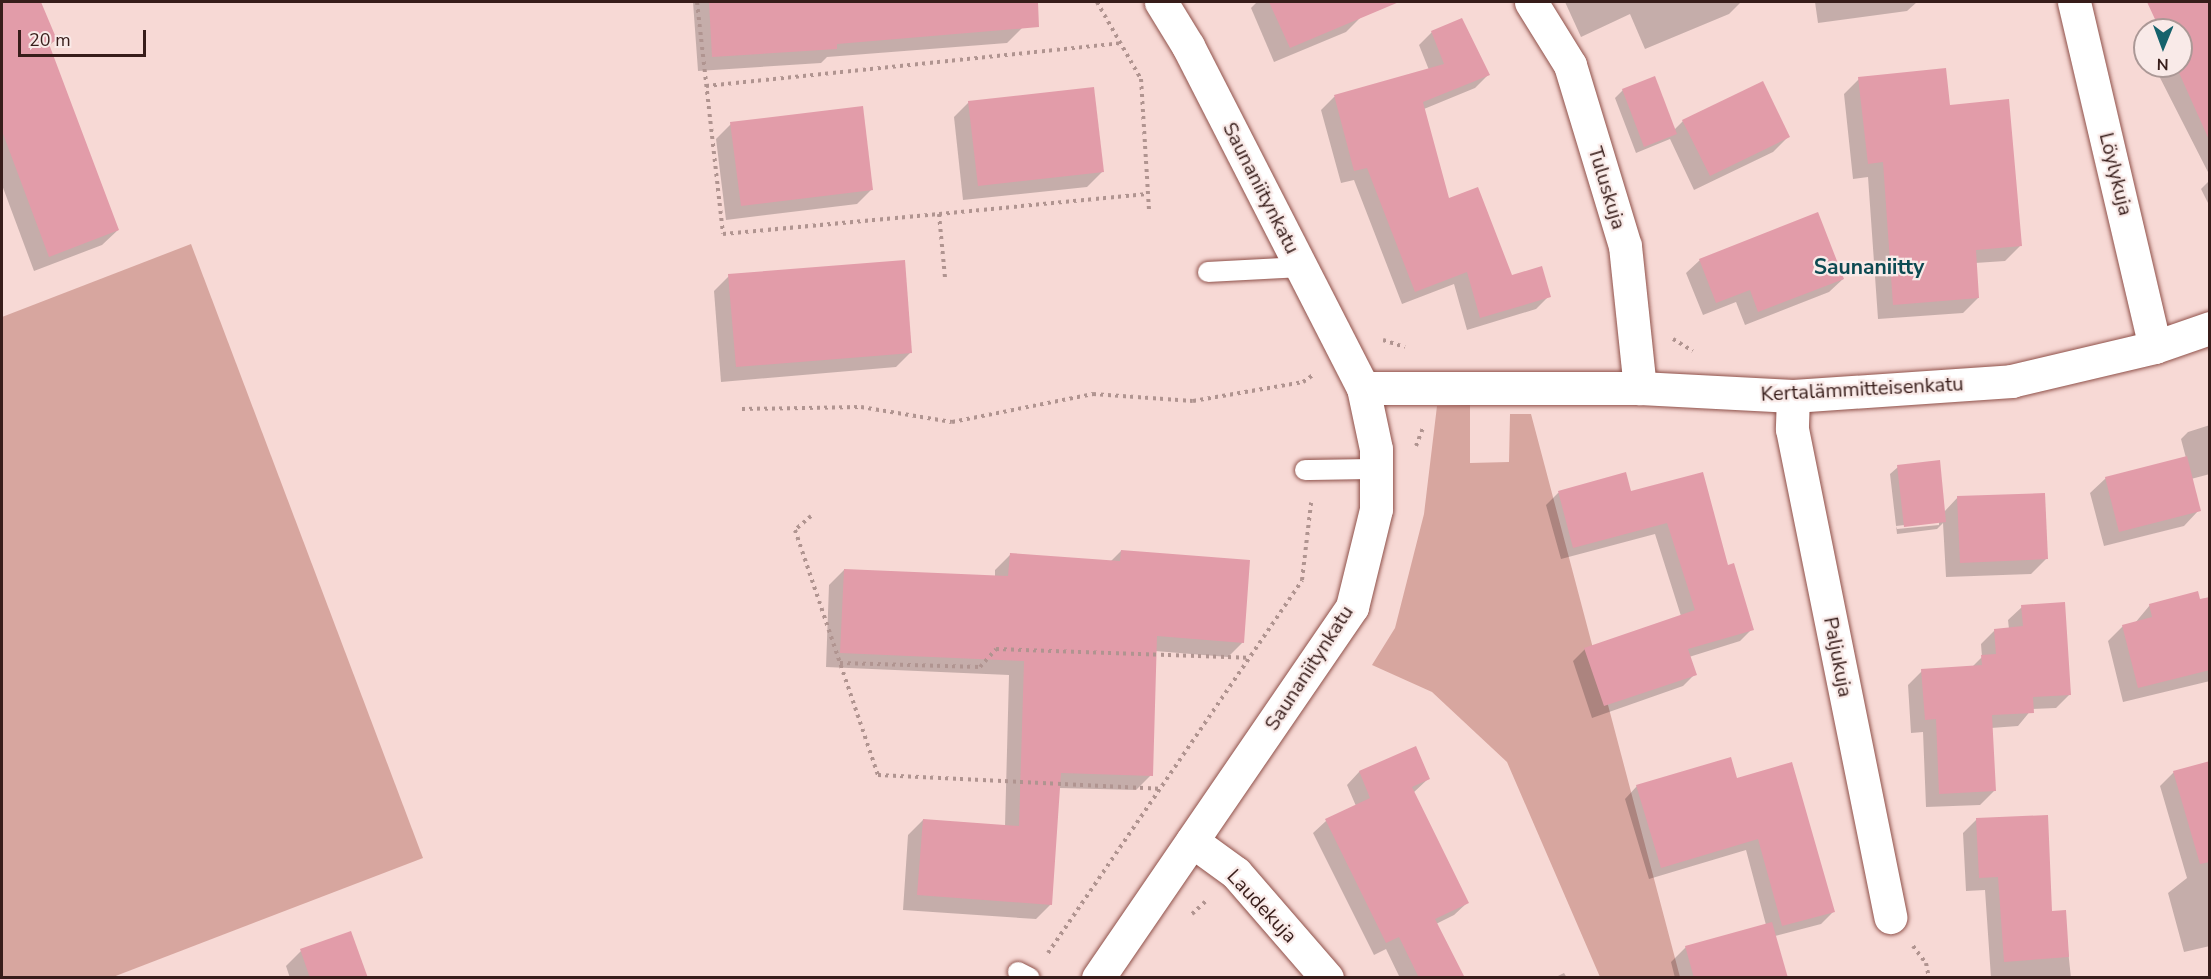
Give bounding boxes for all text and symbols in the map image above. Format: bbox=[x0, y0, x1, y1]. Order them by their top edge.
scale bar bbox=[21, 18, 148, 56]
north arrow bbox=[2133, 18, 2193, 78]
text: 20 m bbox=[29, 28, 71, 52]
text: N bbox=[2157, 53, 2169, 75]
street label: Saunaniitynkatu bbox=[1218, 118, 1304, 258]
street label: Löylykuja bbox=[2094, 130, 2138, 218]
street label: Tuluskuja bbox=[1583, 144, 1631, 232]
district label: Saunaniitty bbox=[1814, 254, 1924, 280]
street label: Kertalämmitteisenkatu bbox=[1760, 372, 1964, 406]
street label: Saunaniitynkatu bbox=[1260, 601, 1358, 735]
street label: Paljukuja bbox=[1818, 615, 1858, 699]
street label: Laudekuja bbox=[1222, 864, 1302, 948]

